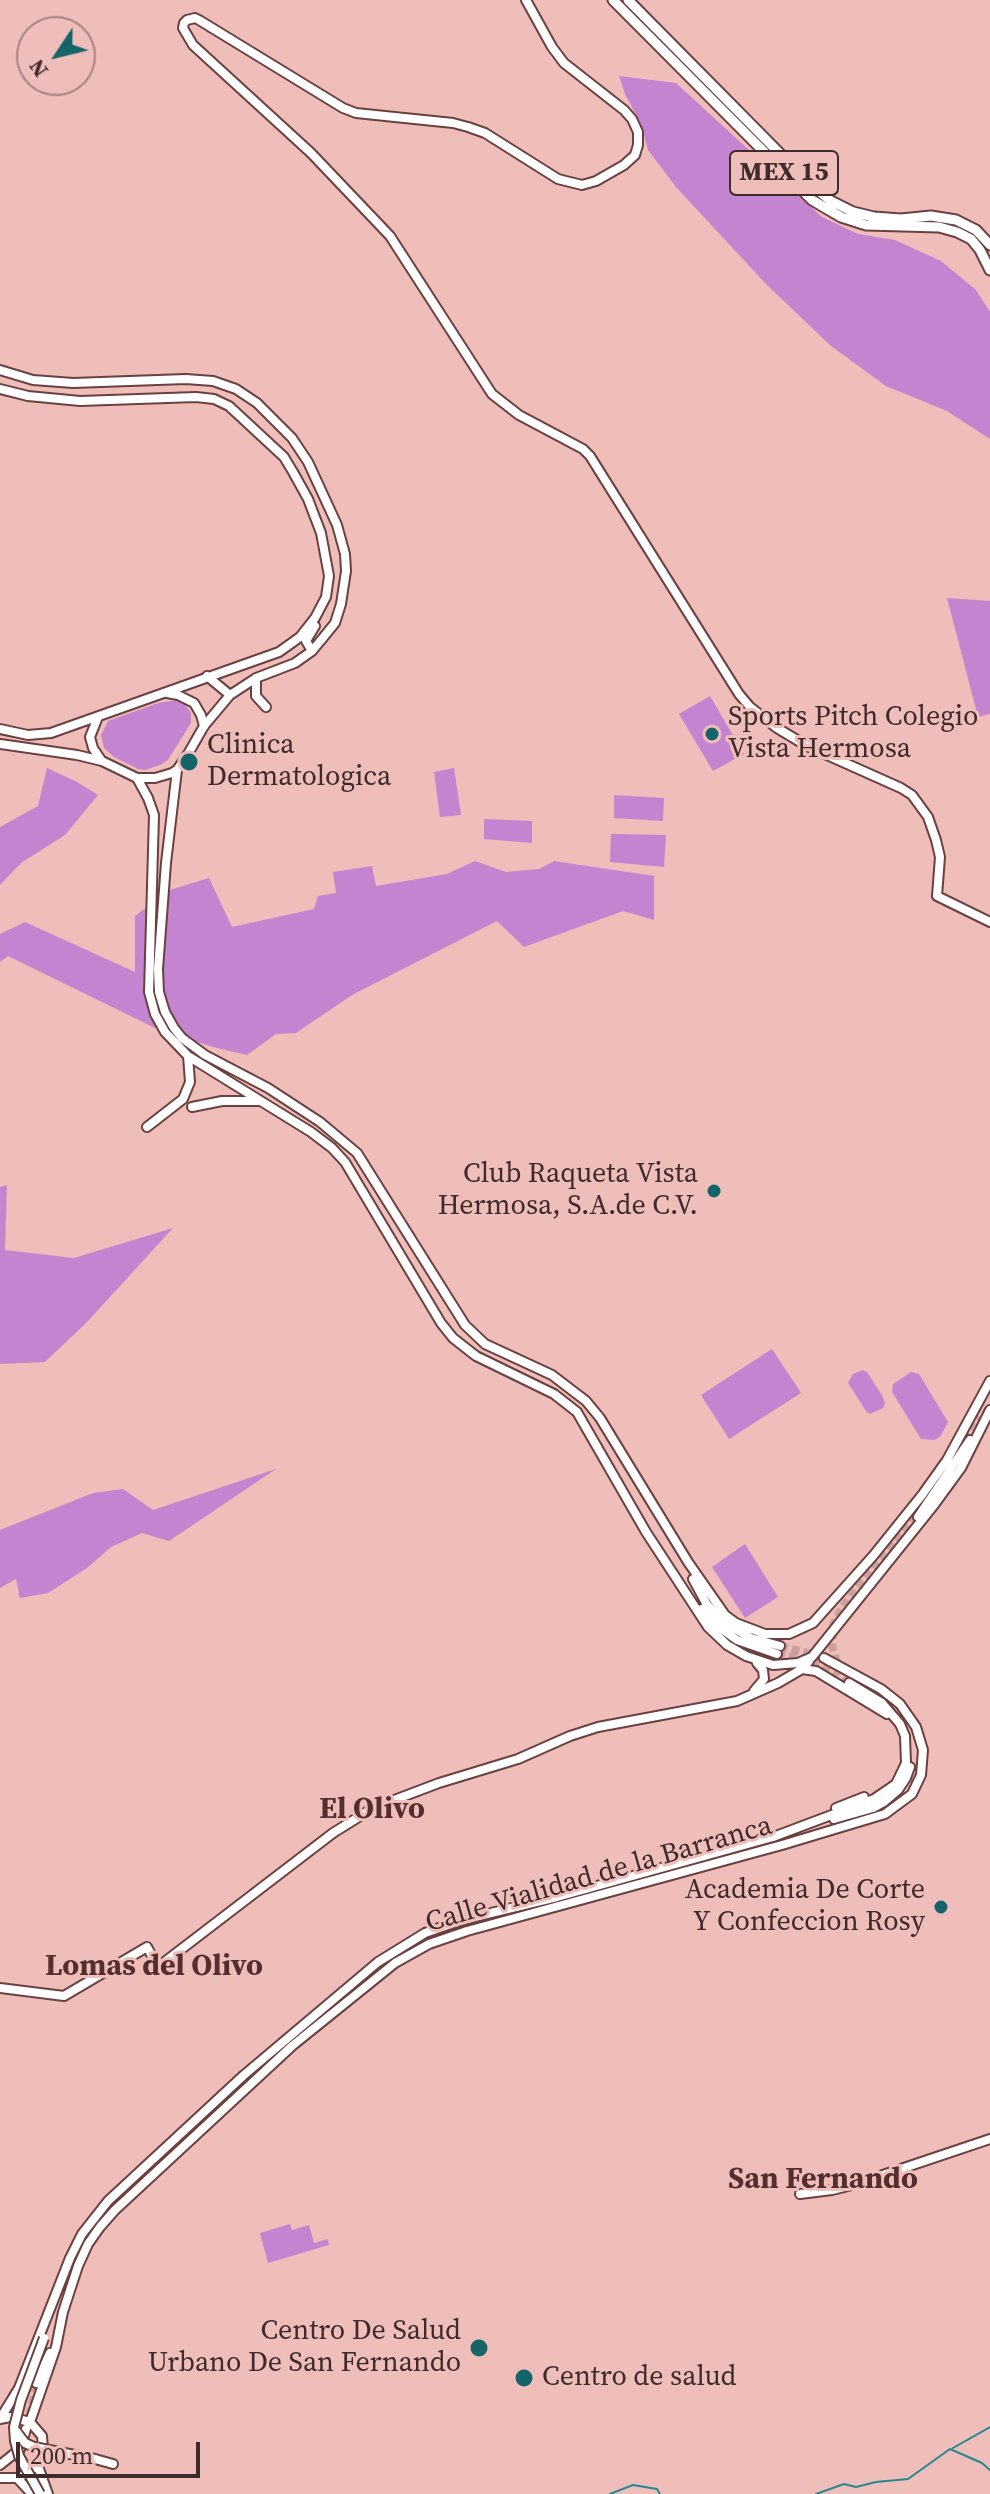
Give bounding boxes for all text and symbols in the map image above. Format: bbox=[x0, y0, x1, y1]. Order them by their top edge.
north arrow bbox=[16, 16, 96, 96]
text: N bbox=[21, 53, 55, 84]
road number: MEX 15 bbox=[730, 151, 838, 195]
place label: Sports Pitch Colegio Vista Hermosa bbox=[728, 701, 978, 767]
marker: Sports Pitch Colegio Vista Hermosa bbox=[703, 725, 721, 743]
place label: Clinica Dermatologica bbox=[207, 729, 391, 795]
marker: Clinica Dermatologica bbox=[178, 751, 200, 773]
place label: Club Raqueta Vista Hermosa, S.A.de C.V. bbox=[438, 1158, 698, 1224]
marker: Club Raqueta Vista Hermosa, S.A.de C.V. bbox=[705, 1182, 723, 1200]
district label: El Olivo bbox=[319, 1792, 425, 1828]
street label: Calle Vialidad de la Barranca bbox=[422, 1809, 776, 1941]
place label: Academia De Corte Y Confeccion Rosy bbox=[685, 1874, 925, 1940]
marker: Academia De Corte Y Confeccion Rosy bbox=[932, 1898, 950, 1916]
district label: Lomas del Olivo bbox=[45, 1949, 263, 1985]
district label: San Fernando bbox=[728, 2162, 918, 2198]
place label: Centro De Salud Urbano De San Fernando bbox=[148, 2315, 461, 2381]
marker: Centro De Salud Urbano De San Fernando bbox=[468, 2337, 490, 2359]
place label: Centro de salud bbox=[542, 2361, 736, 2395]
marker: Centro de salud bbox=[513, 2367, 535, 2389]
scale bar bbox=[20, 2426, 204, 2476]
text: 200 m bbox=[30, 2439, 93, 2472]

